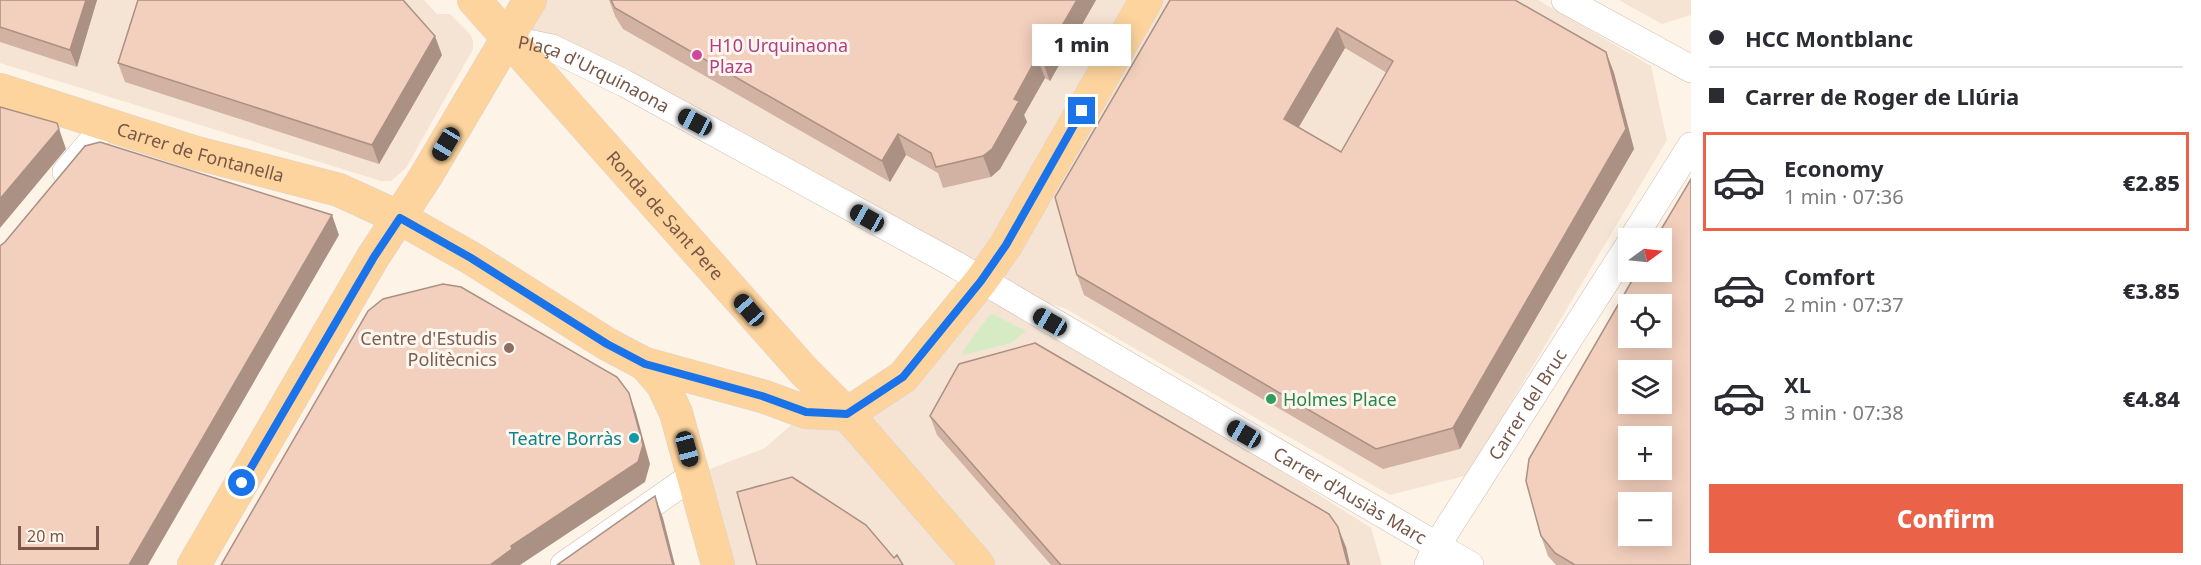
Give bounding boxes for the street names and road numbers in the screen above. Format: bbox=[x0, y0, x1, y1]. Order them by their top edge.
street label: Plaça d'Urquinaona bbox=[516, 29, 674, 118]
street label: Carrer de Fontanella bbox=[114, 116, 287, 187]
street label: Ronda de Sant Pere bbox=[601, 145, 729, 285]
street label: Carrer del Bruc bbox=[1483, 344, 1572, 465]
street label: Carrer d'Ausiàs Marc bbox=[1269, 441, 1432, 549]

